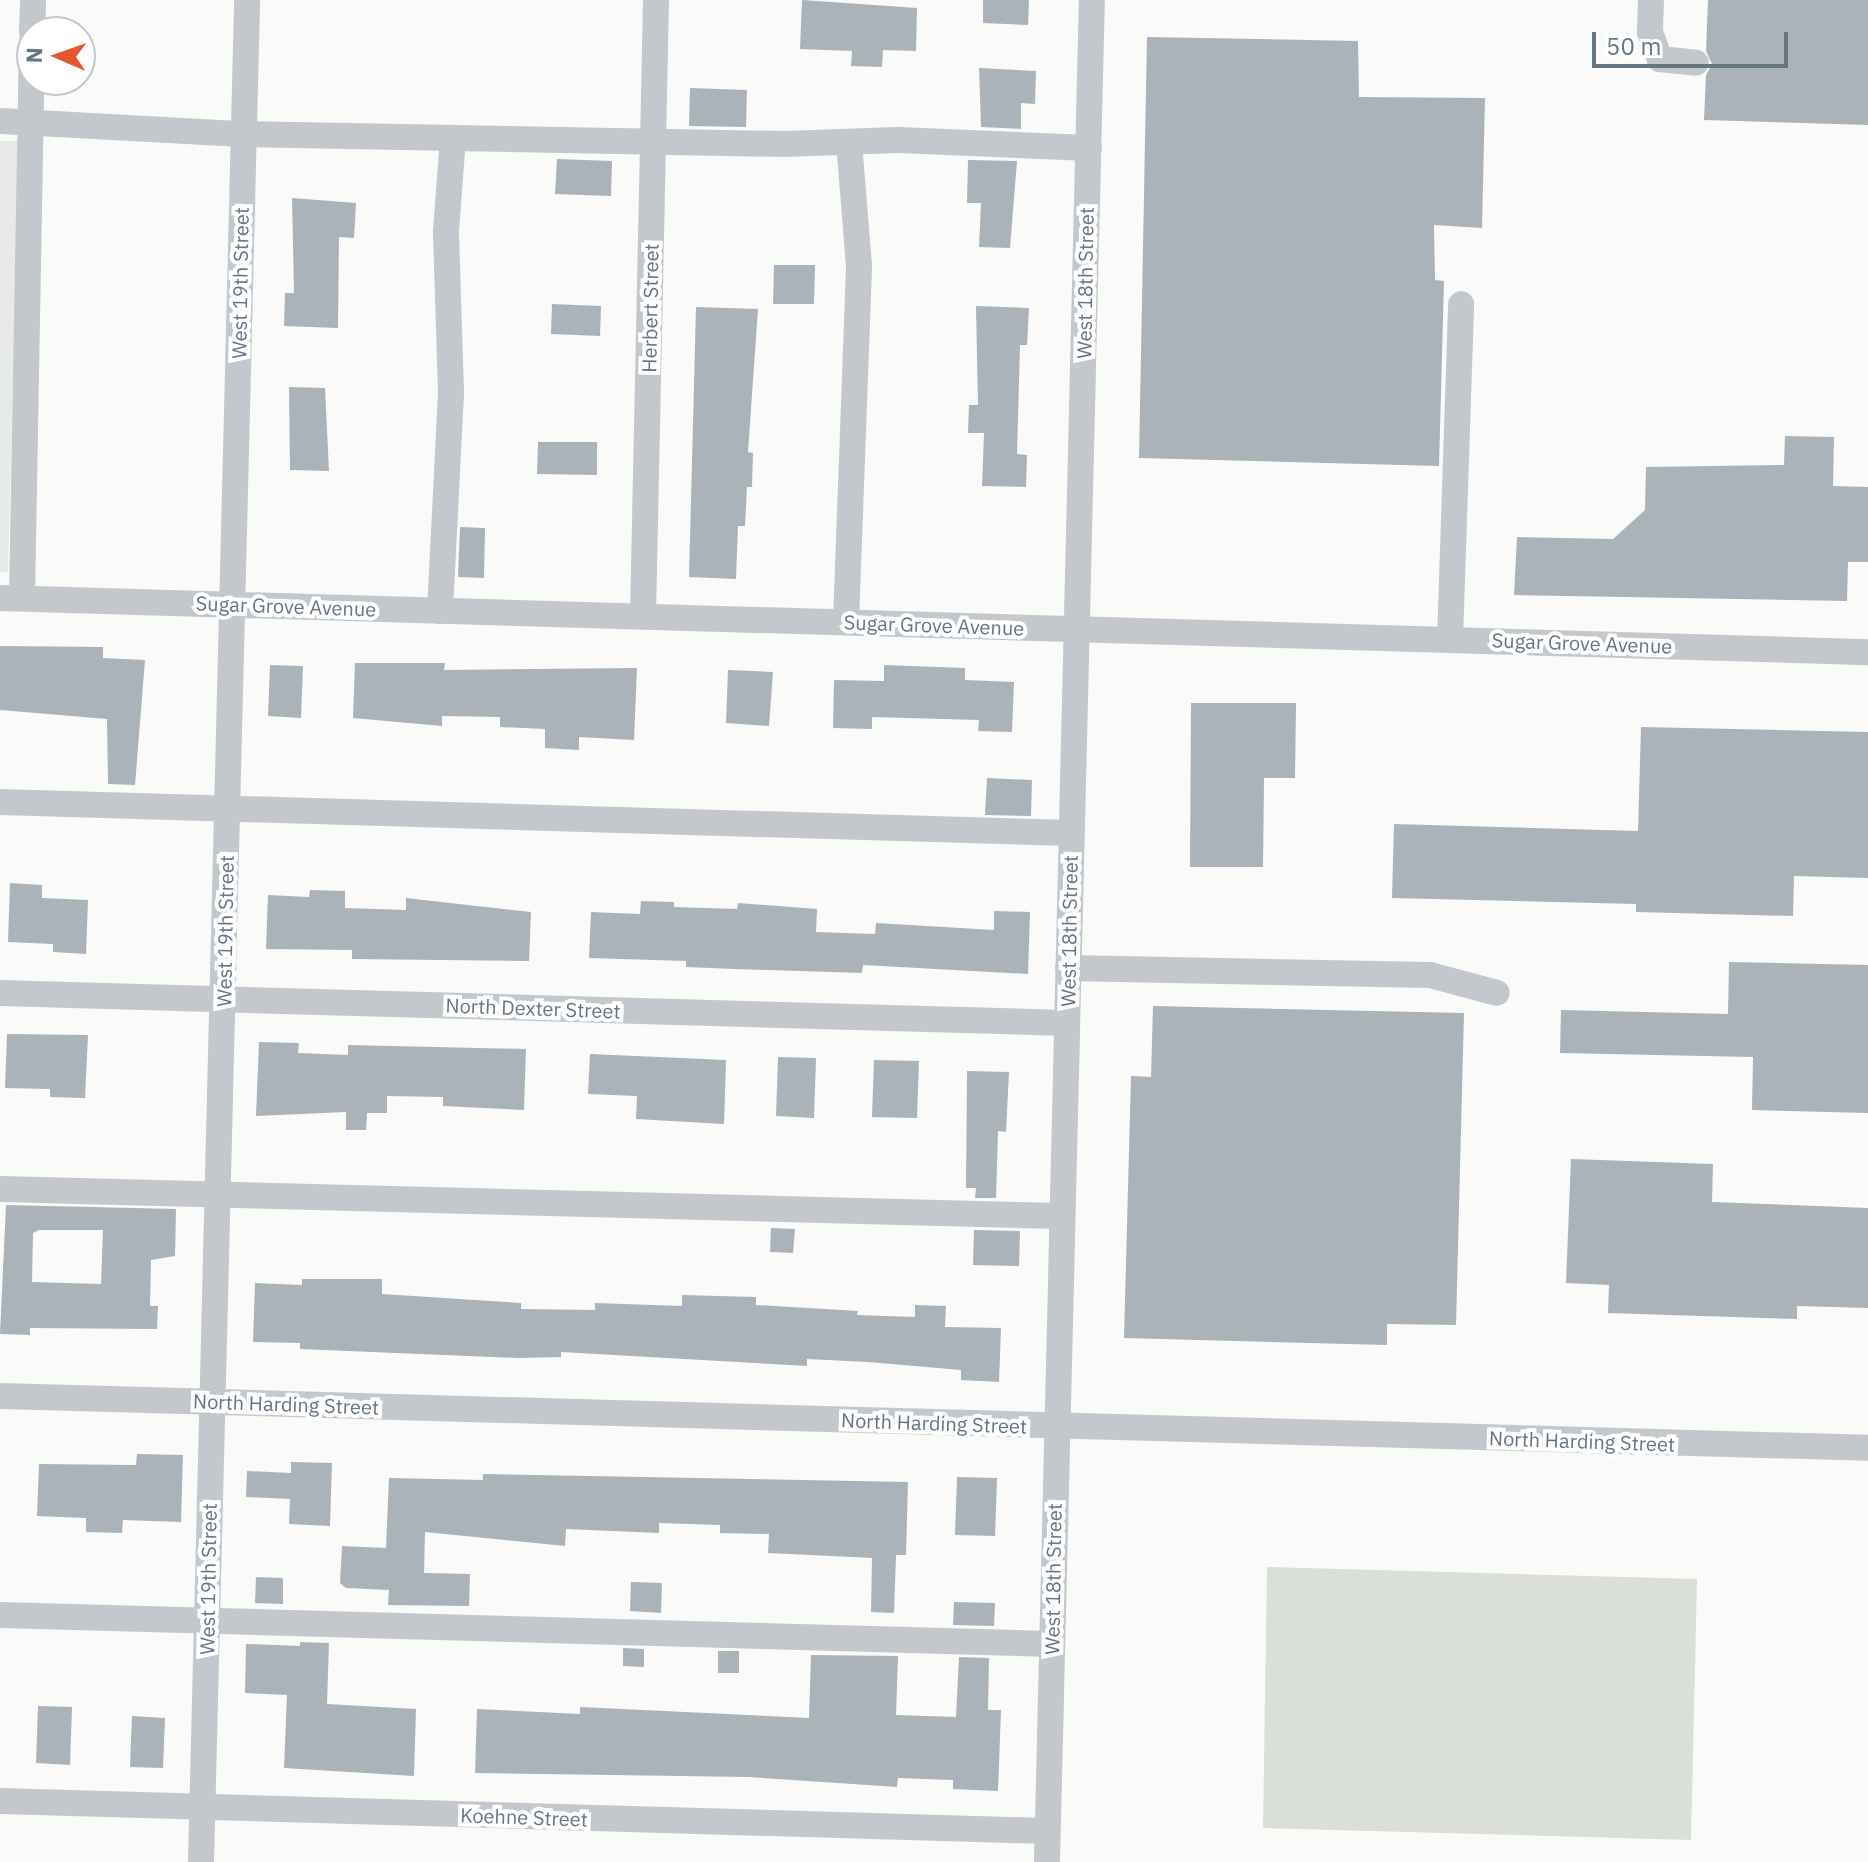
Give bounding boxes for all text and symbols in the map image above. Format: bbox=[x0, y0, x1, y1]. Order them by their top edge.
north arrow bbox=[16, 16, 96, 96]
scale bar bbox=[1596, 16, 1792, 66]
text: 50 m bbox=[1606, 30, 1661, 62]
text: N bbox=[19, 47, 48, 64]
street label: West 19th Street bbox=[227, 207, 253, 359]
street label: West 18th Street bbox=[1072, 207, 1098, 359]
street label: Herbert Street bbox=[637, 243, 663, 373]
street label: Sugar Grove Avenue bbox=[195, 591, 377, 621]
street label: Sugar Grove Avenue bbox=[843, 610, 1025, 640]
street label: Sugar Grove Avenue bbox=[1491, 628, 1673, 658]
street label: West 19th Street bbox=[212, 855, 238, 1007]
street label: West 18th Street bbox=[1056, 855, 1082, 1007]
street label: North Dexter Street bbox=[445, 993, 621, 1023]
street label: North Harding Street bbox=[193, 1389, 379, 1419]
street label: North Harding Street bbox=[841, 1408, 1027, 1438]
street label: North Harding Street bbox=[1489, 1426, 1675, 1456]
street label: West 19th Street bbox=[195, 1503, 221, 1655]
street label: West 18th Street bbox=[1040, 1503, 1066, 1655]
street label: Koehne Street bbox=[460, 1803, 588, 1831]

